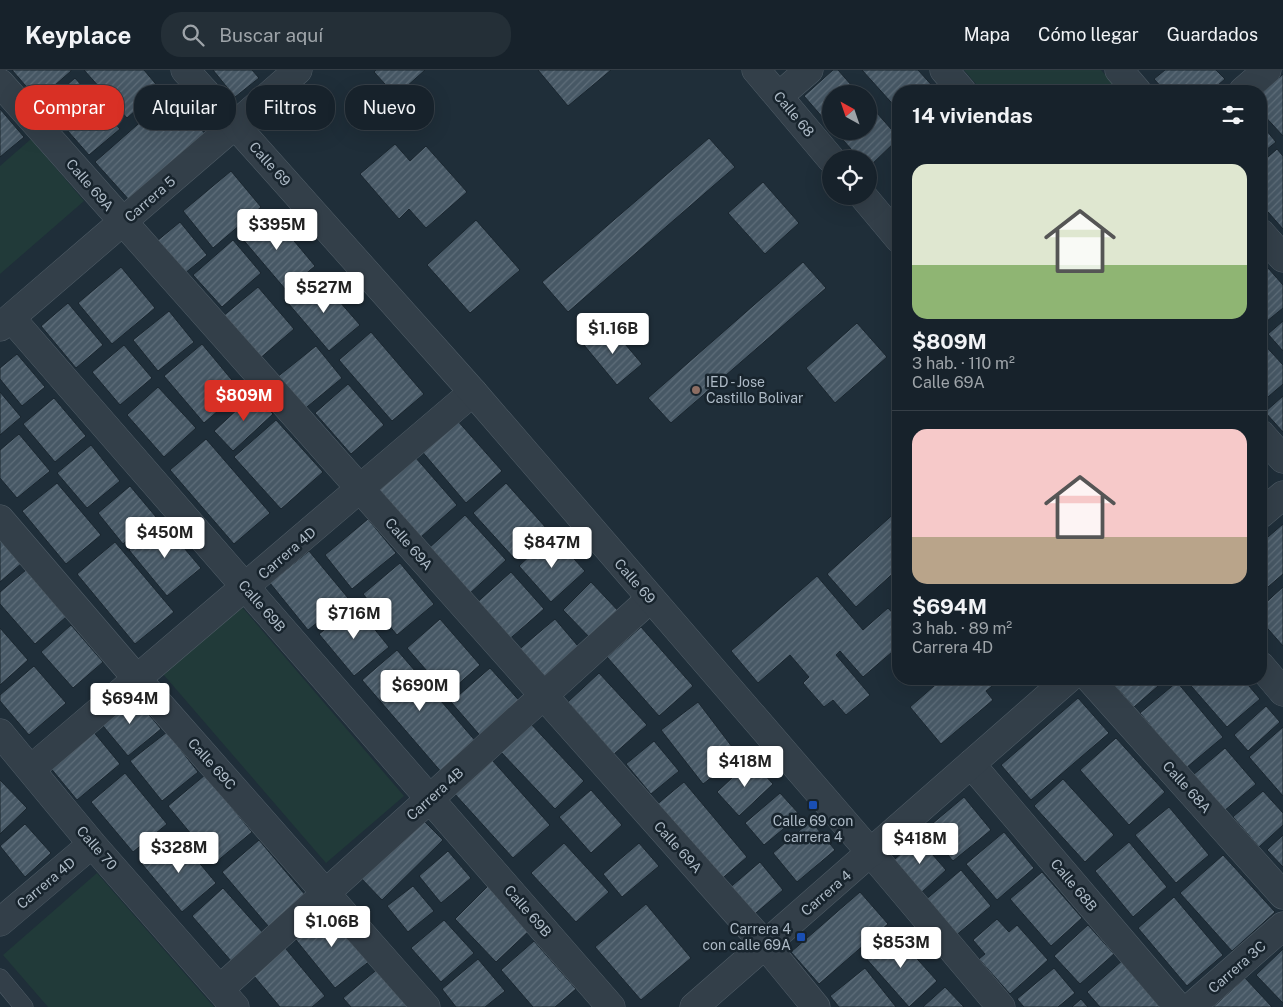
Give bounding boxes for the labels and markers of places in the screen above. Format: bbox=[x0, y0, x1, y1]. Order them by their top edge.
pin: $395M bbox=[242, 208, 312, 251]
pin: $527M bbox=[289, 272, 359, 314]
pin: $1.16B bbox=[572, 312, 654, 355]
place label: IED - Jose Castillo Bolivar bbox=[706, 374, 803, 406]
pin: $809M bbox=[209, 380, 279, 422]
marker: IED - Jose Castillo Bolivar bbox=[690, 384, 702, 396]
pin: $450M bbox=[130, 516, 200, 559]
pin: $847M bbox=[517, 526, 587, 569]
pin: $716M bbox=[319, 598, 389, 640]
pin: $690M bbox=[385, 670, 455, 712]
pin: $694M bbox=[95, 682, 165, 725]
pin: $418M bbox=[710, 746, 780, 788]
marker: Calle 69 con carrera 4 bbox=[807, 799, 819, 811]
place label: Calle 69 con carrera 4 bbox=[773, 813, 853, 845]
pin: $418M bbox=[885, 822, 955, 865]
pin: $328M bbox=[144, 832, 214, 874]
pin: $1.06B bbox=[291, 906, 373, 948]
place label: Carrera 4 con calle 69A bbox=[702, 921, 791, 953]
pin: $853M bbox=[866, 926, 936, 969]
marker: Carrera 4 con calle 69A bbox=[795, 931, 807, 943]

